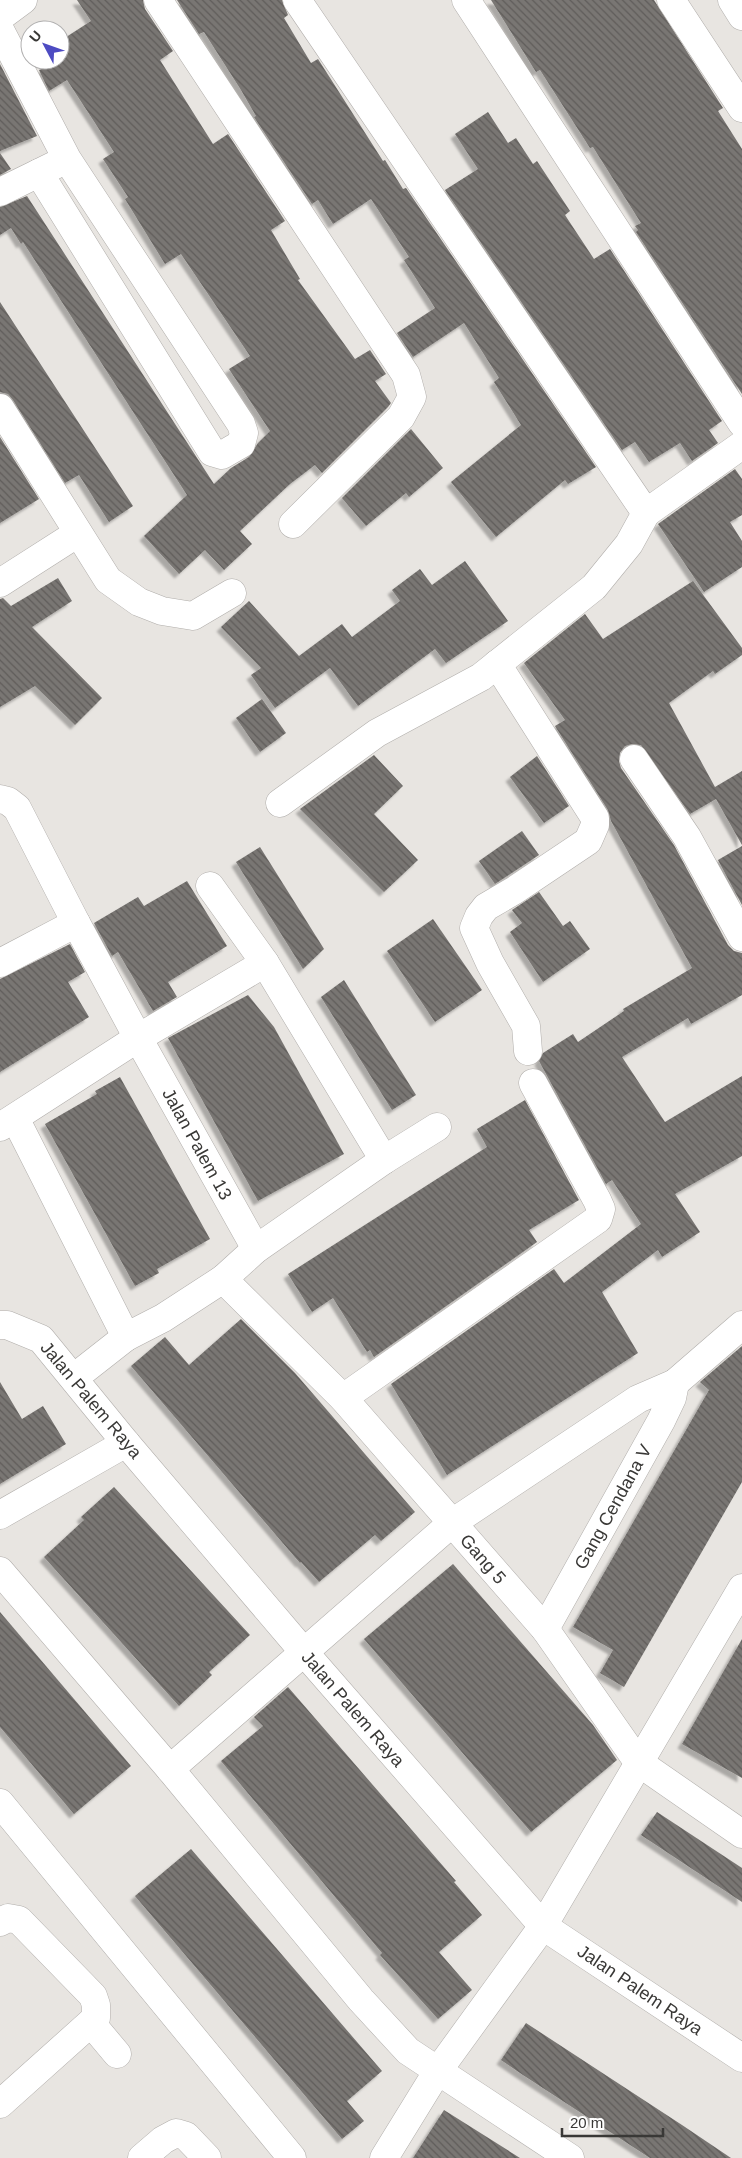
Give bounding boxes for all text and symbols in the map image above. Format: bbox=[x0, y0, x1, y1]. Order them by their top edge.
north arrow bbox=[20, 20, 70, 70]
text: U bbox=[26, 27, 45, 46]
street label: Jalan Palem 13 bbox=[158, 1085, 236, 1203]
street label: Jalan Palem Raya bbox=[36, 1338, 146, 1463]
street label: Gang Cendana V bbox=[571, 1441, 655, 1573]
street label: Gang 5 bbox=[456, 1530, 510, 1588]
street label: Jalan Palem Raya bbox=[298, 1647, 409, 1771]
street label: Jalan Palem Raya bbox=[574, 1941, 707, 2040]
scale bar bbox=[562, 2106, 663, 2138]
text: 20 m bbox=[570, 2114, 603, 2131]

